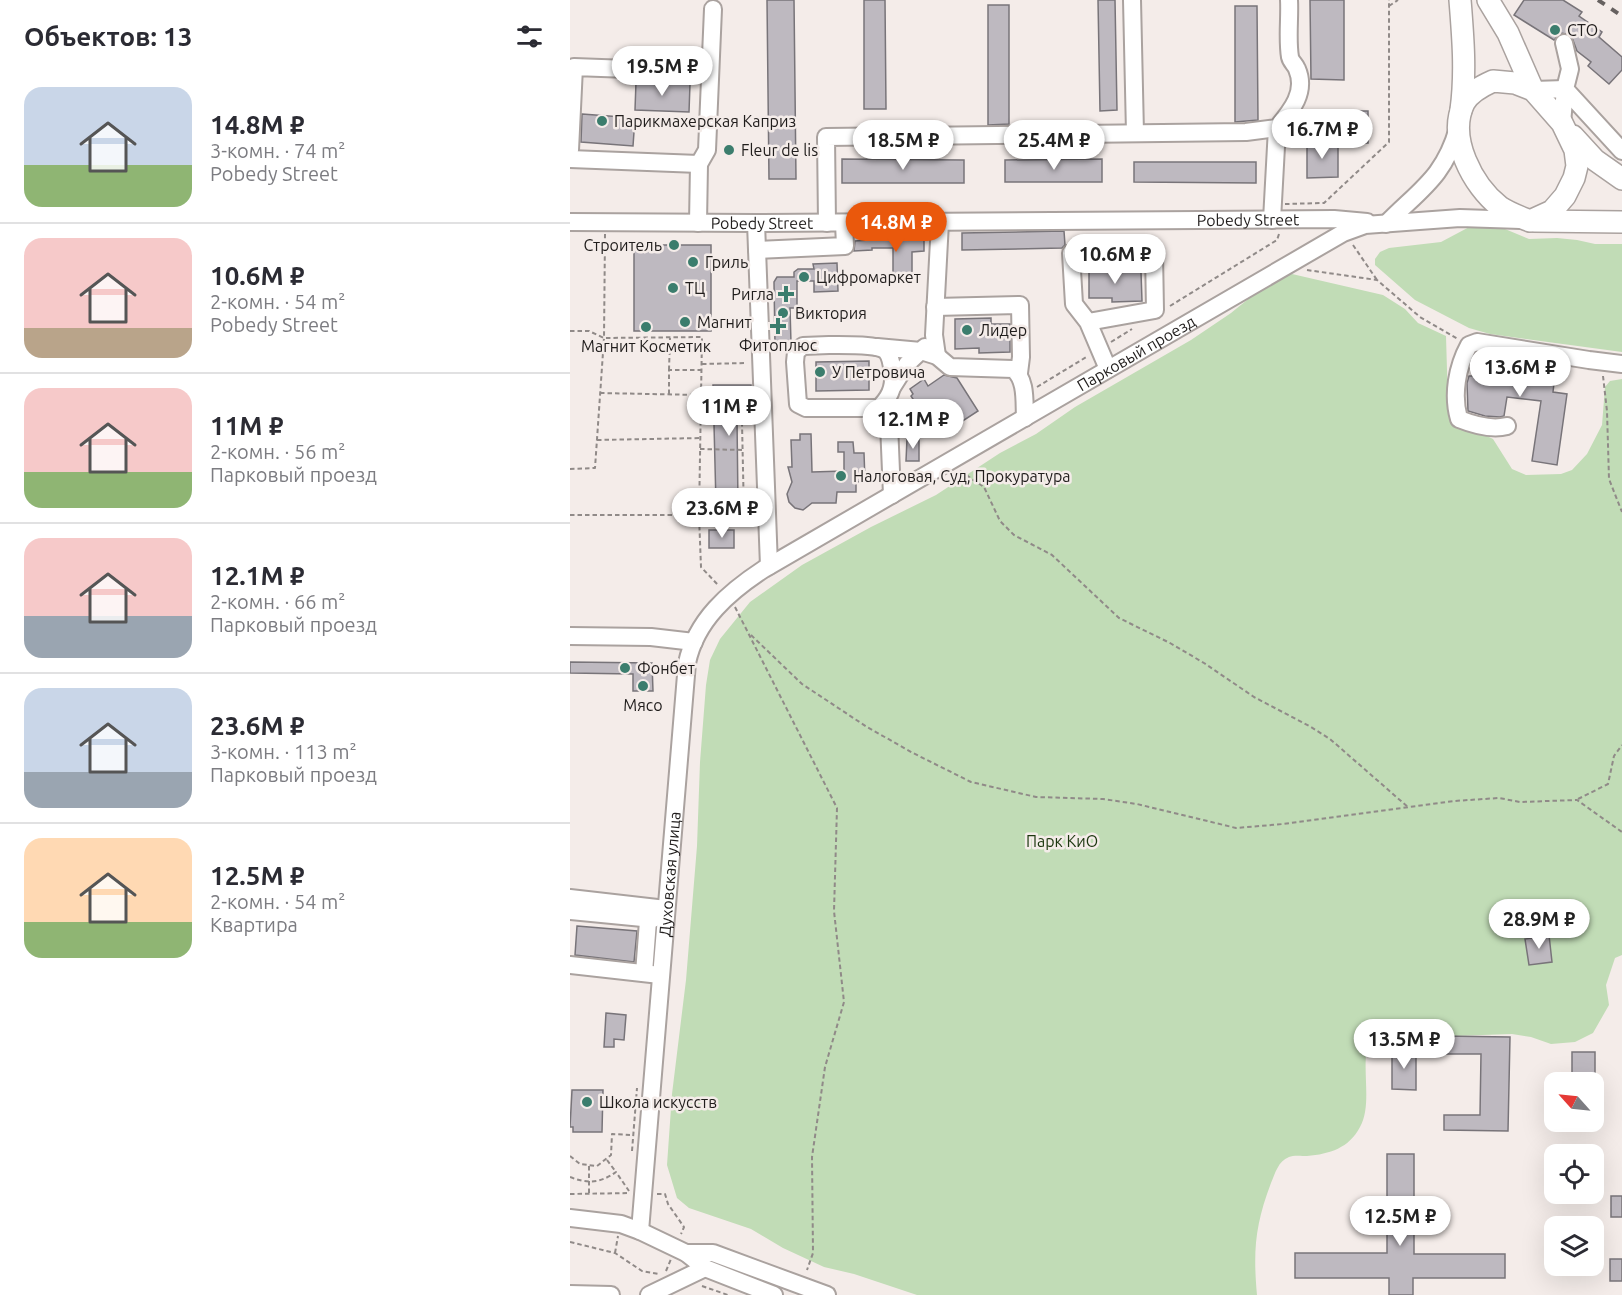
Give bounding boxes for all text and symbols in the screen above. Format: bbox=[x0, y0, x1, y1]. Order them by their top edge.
icon: filters bbox=[513, 20, 546, 53]
place label: СТО bbox=[1567, 21, 1598, 39]
text: Объектов: 13 bbox=[24, 22, 192, 51]
marker: СТО bbox=[1548, 23, 1562, 37]
pin: 19.5M ₽ bbox=[607, 46, 717, 97]
text: 19.5M ₽ bbox=[626, 54, 698, 77]
pin: 16.7M ₽ bbox=[1267, 109, 1377, 160]
text: 14.8M ₽ bbox=[210, 110, 304, 139]
icon: home bbox=[72, 111, 144, 183]
place label: Парикмахерская Каприз bbox=[614, 112, 796, 130]
marker: Парикмахерская Каприз bbox=[595, 114, 609, 128]
text: 16.7M ₽ bbox=[1286, 117, 1358, 140]
pin: 18.5M ₽ bbox=[848, 120, 958, 171]
pin: 25.4M ₽ bbox=[999, 120, 1109, 171]
text: 18.5M ₽ bbox=[867, 128, 939, 151]
text: 25.4M ₽ bbox=[1018, 128, 1090, 151]
text: 3-комн. · 74 m² bbox=[210, 139, 345, 162]
place label: Fleur de lis bbox=[741, 141, 818, 159]
marker: Fleur de lis bbox=[722, 143, 736, 157]
text: Pobedy Street bbox=[210, 162, 338, 185]
pin: 14.8M ₽ bbox=[841, 202, 951, 253]
text: 14.8M ₽ bbox=[860, 210, 932, 233]
street label: Pobedy Street bbox=[1197, 210, 1300, 229]
street label: Pobedy Street bbox=[711, 214, 814, 232]
pin: 10.6M ₽ bbox=[1060, 234, 1170, 285]
place label: Строитель bbox=[584, 236, 662, 254]
marker: Строитель bbox=[667, 238, 681, 252]
text: 10.6M ₽ bbox=[1079, 242, 1151, 265]
place label: Гриль bbox=[705, 253, 748, 271]
marker: Гриль bbox=[686, 255, 700, 269]
text: 10.6M ₽ bbox=[210, 261, 304, 290]
icon: home bbox=[72, 262, 144, 334]
place label: Цифромаркет bbox=[816, 268, 921, 286]
marker: Цифромаркет bbox=[797, 270, 811, 284]
place label: ТЦ bbox=[685, 279, 705, 297]
marker: ТЦ bbox=[666, 281, 680, 295]
place label: Ригла bbox=[731, 285, 774, 303]
marker: Ригла bbox=[779, 287, 793, 301]
text: 2-комн. · 54 m² bbox=[210, 290, 345, 313]
place label: Виктория bbox=[795, 304, 867, 322]
marker: Виктория bbox=[776, 306, 790, 320]
street label: Парковый проезд bbox=[1074, 312, 1198, 394]
text: Pobedy Street bbox=[210, 313, 338, 336]
place label: Магнит bbox=[697, 313, 752, 331]
marker: Магнит bbox=[678, 315, 692, 329]
marker: Фитоплюс bbox=[771, 319, 785, 333]
marker: Магнит Косметик bbox=[639, 320, 653, 334]
place label: Лидер bbox=[979, 321, 1027, 339]
marker: Лидер bbox=[960, 323, 974, 337]
place label: Фитоплюс bbox=[739, 336, 818, 354]
place label: Магнит Косметик bbox=[581, 337, 711, 355]
pin: 13.6M ₽ bbox=[1465, 347, 1575, 398]
text: 13.6M ₽ bbox=[1484, 355, 1556, 378]
place label: У Петровича bbox=[832, 363, 925, 381]
marker: У Петровича bbox=[813, 365, 827, 379]
pin: 11M ₽ bbox=[687, 386, 771, 437]
text: 11M ₽ bbox=[701, 394, 757, 417]
pin: 12.1M ₽ bbox=[858, 399, 968, 450]
text: 12.1M ₽ bbox=[877, 407, 949, 430]
text: 11M ₽ bbox=[210, 411, 283, 440]
icon: home bbox=[72, 412, 144, 484]
text: 2-комн. · 56 m² bbox=[210, 440, 345, 463]
text: Парковый проезд bbox=[210, 463, 377, 486]
place label: Налоговая, Суд, Прокуратура bbox=[853, 467, 1071, 485]
marker: Налоговая, Суд, Прокуратура bbox=[834, 469, 848, 483]
pin: 23.6M ₽ bbox=[667, 488, 777, 539]
text: 23.6M ₽ bbox=[686, 496, 758, 519]
text: 12.1M ₽ bbox=[210, 561, 304, 590]
icon: home bbox=[72, 562, 144, 634]
text: 2-комн. · 66 m² bbox=[210, 590, 345, 613]
text: Парковый проезд bbox=[210, 613, 377, 636]
place label: Фонбет bbox=[637, 659, 695, 677]
marker: Фонбет bbox=[618, 661, 632, 675]
marker: Мясо bbox=[636, 679, 650, 693]
place label: Мясо bbox=[623, 696, 663, 714]
text: 23.6M ₽ bbox=[210, 711, 304, 740]
icon: home bbox=[72, 712, 144, 784]
text: 3-комн. · 113 m² bbox=[210, 740, 357, 763]
text: Парковый проезд bbox=[210, 763, 377, 786]
street label: Духовская улица bbox=[655, 811, 684, 938]
park label: Парк КиО bbox=[1026, 832, 1098, 850]
text: 12.5M ₽ bbox=[210, 861, 304, 890]
icon: home bbox=[72, 862, 144, 934]
text: 2-комн. · 54 m² bbox=[210, 890, 345, 913]
pin: 28.9M ₽ bbox=[1484, 899, 1594, 950]
text: 28.9M ₽ bbox=[1503, 907, 1575, 930]
text: Квартира bbox=[210, 913, 298, 936]
pin: 13.5M ₽ bbox=[1349, 1019, 1459, 1070]
text: 13.5M ₽ bbox=[1368, 1027, 1440, 1050]
north arrow bbox=[1544, 1072, 1604, 1132]
map controls bbox=[1544, 1072, 1604, 1276]
place label: Школа искусств bbox=[599, 1093, 717, 1111]
marker: Школа искусств bbox=[580, 1095, 594, 1109]
button: locate bbox=[1544, 1144, 1604, 1204]
pin: 12.5M ₽ bbox=[1345, 1196, 1455, 1247]
text: 12.5M ₽ bbox=[1364, 1204, 1436, 1227]
button: layers bbox=[1544, 1216, 1604, 1276]

